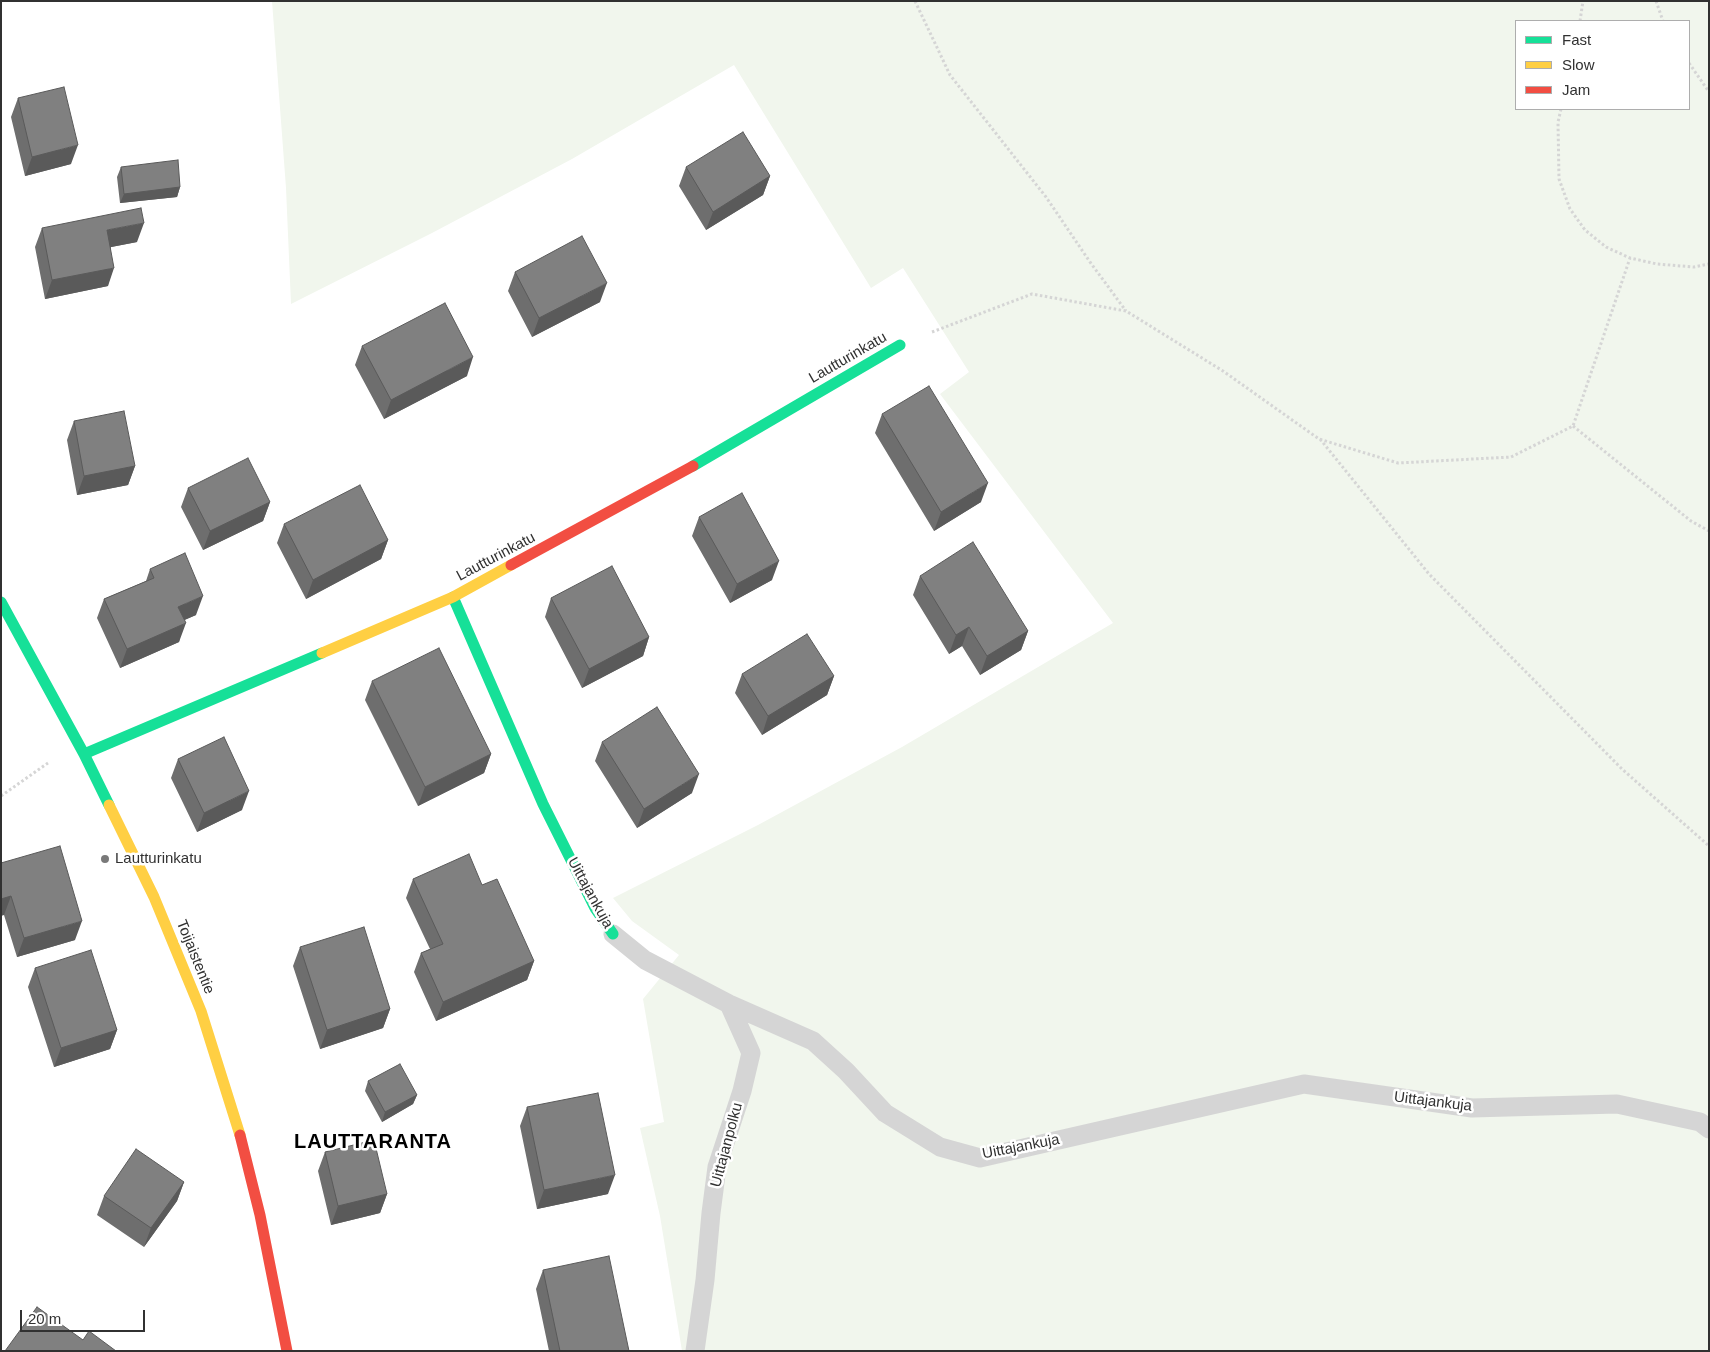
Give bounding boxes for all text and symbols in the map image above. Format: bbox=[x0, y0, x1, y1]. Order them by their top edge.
legend bbox=[1515, 20, 1690, 110]
text: Fast bbox=[1562, 31, 1591, 48]
text: Slow bbox=[1562, 56, 1595, 73]
text: Jam bbox=[1562, 81, 1590, 98]
street label: Lautturinkatu bbox=[806, 329, 890, 387]
street label: Lautturinkatu bbox=[453, 529, 539, 585]
place label: Lautturinkatu bbox=[115, 850, 202, 868]
marker: Lautturinkatu bbox=[99, 853, 111, 865]
street label: Uittajankuja bbox=[563, 854, 617, 932]
street label: Toijaistentie bbox=[172, 917, 218, 997]
street label: Uittajankuja bbox=[1393, 1088, 1473, 1116]
street label: Uittajanpolku bbox=[707, 1101, 747, 1189]
district label: LAUTTARANTA bbox=[293, 1130, 453, 1154]
street label: Uittajankuja bbox=[981, 1131, 1061, 1163]
scale bar bbox=[22, 1300, 148, 1332]
text: 20 m bbox=[28, 1310, 61, 1327]

